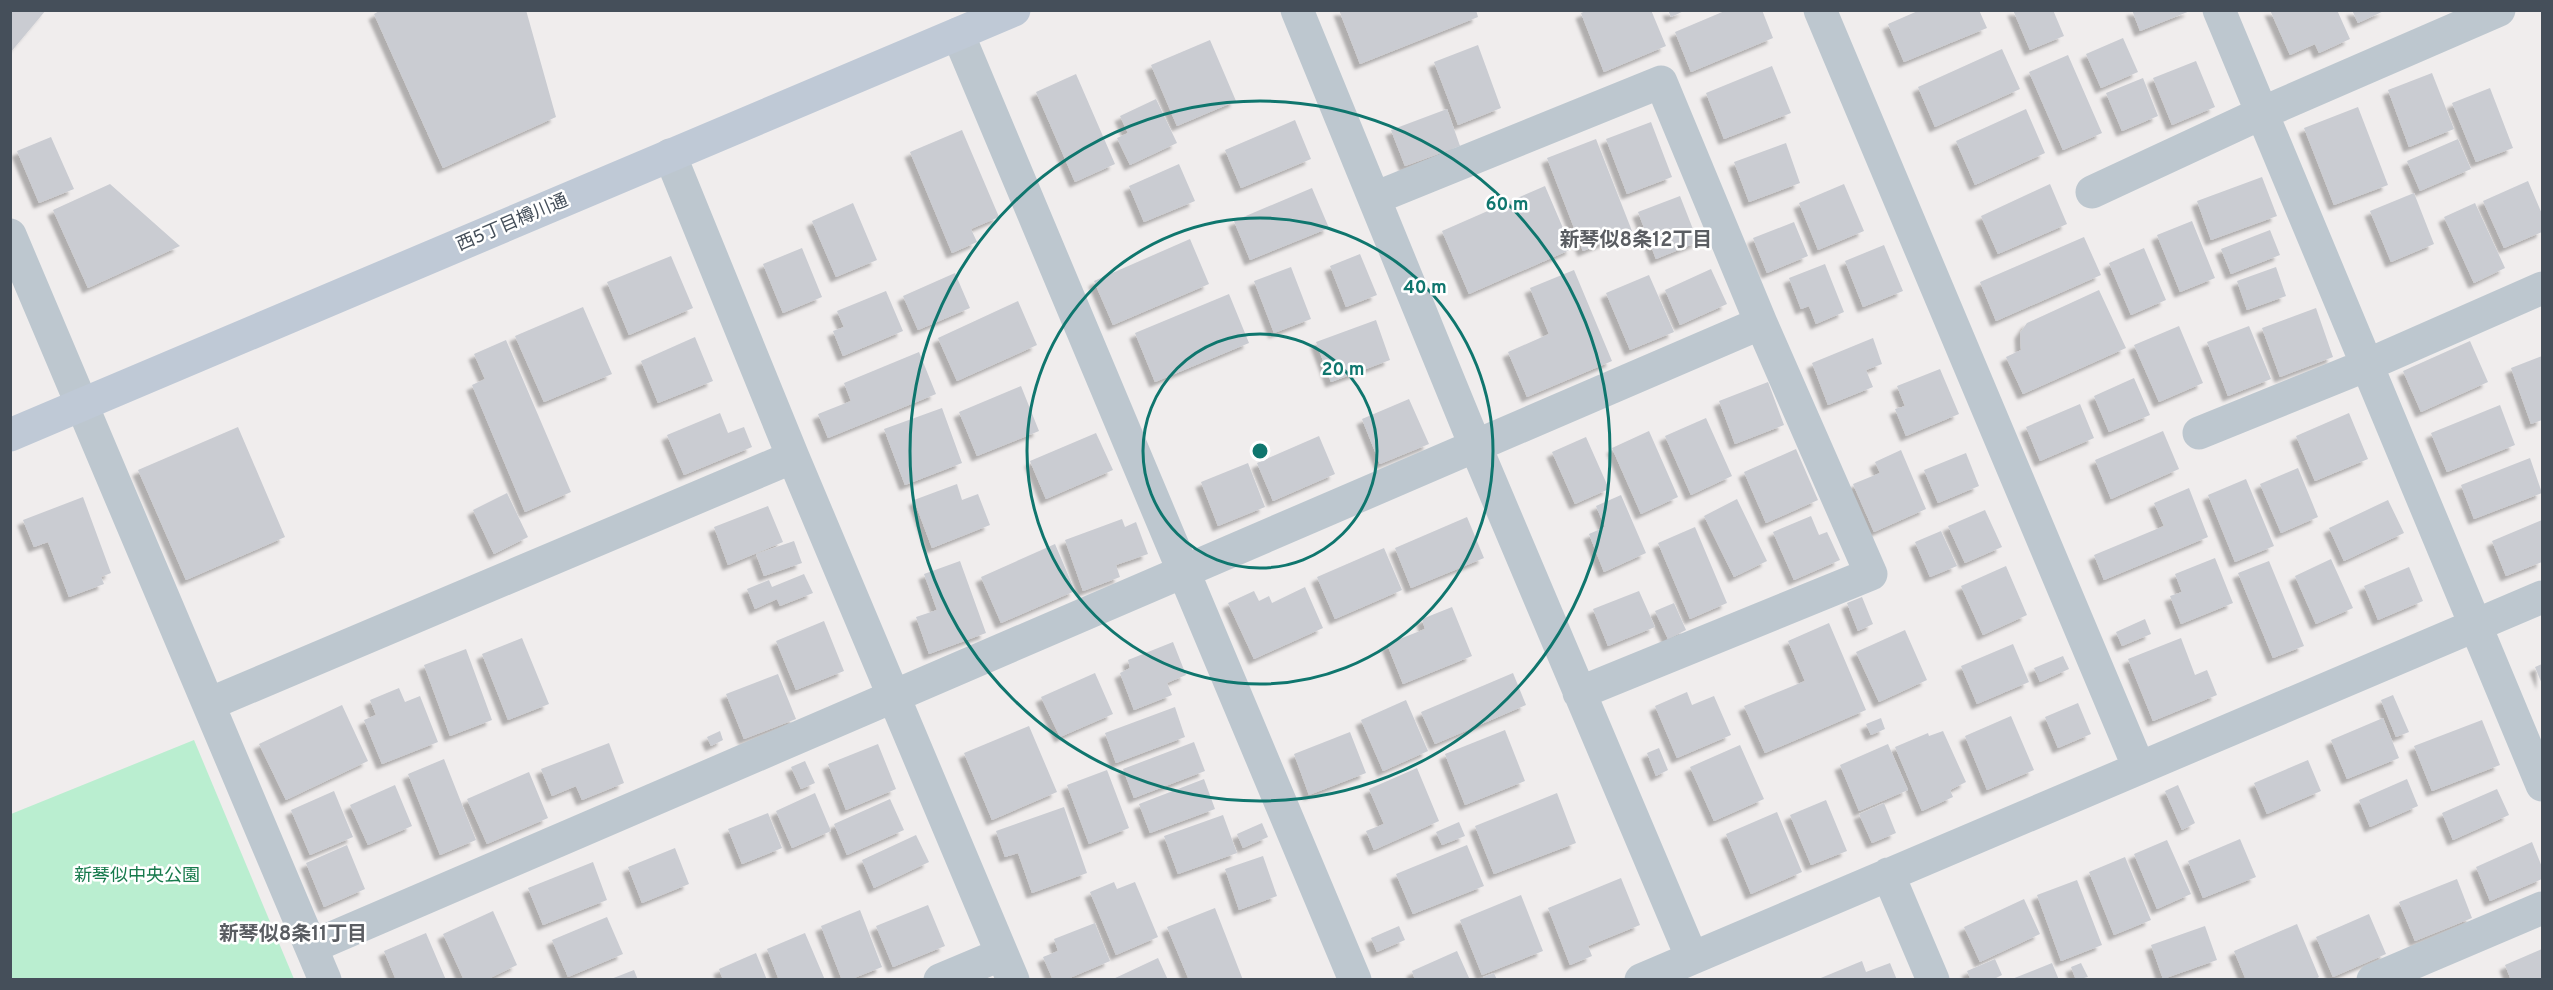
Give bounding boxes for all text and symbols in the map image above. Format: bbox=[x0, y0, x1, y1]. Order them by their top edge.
street label: 西5丁目樽川通 bbox=[453, 190, 572, 257]
text: 60 m bbox=[1485, 194, 1529, 217]
district label: 新琴似8条12丁目 bbox=[1560, 228, 1712, 254]
text: 40 m bbox=[1403, 277, 1447, 300]
text: 20 m bbox=[1321, 359, 1365, 382]
centre of rings bbox=[1250, 441, 1270, 461]
park label: 新琴似中央公園 bbox=[74, 865, 200, 888]
district label: 新琴似8条11丁目 bbox=[219, 922, 367, 948]

